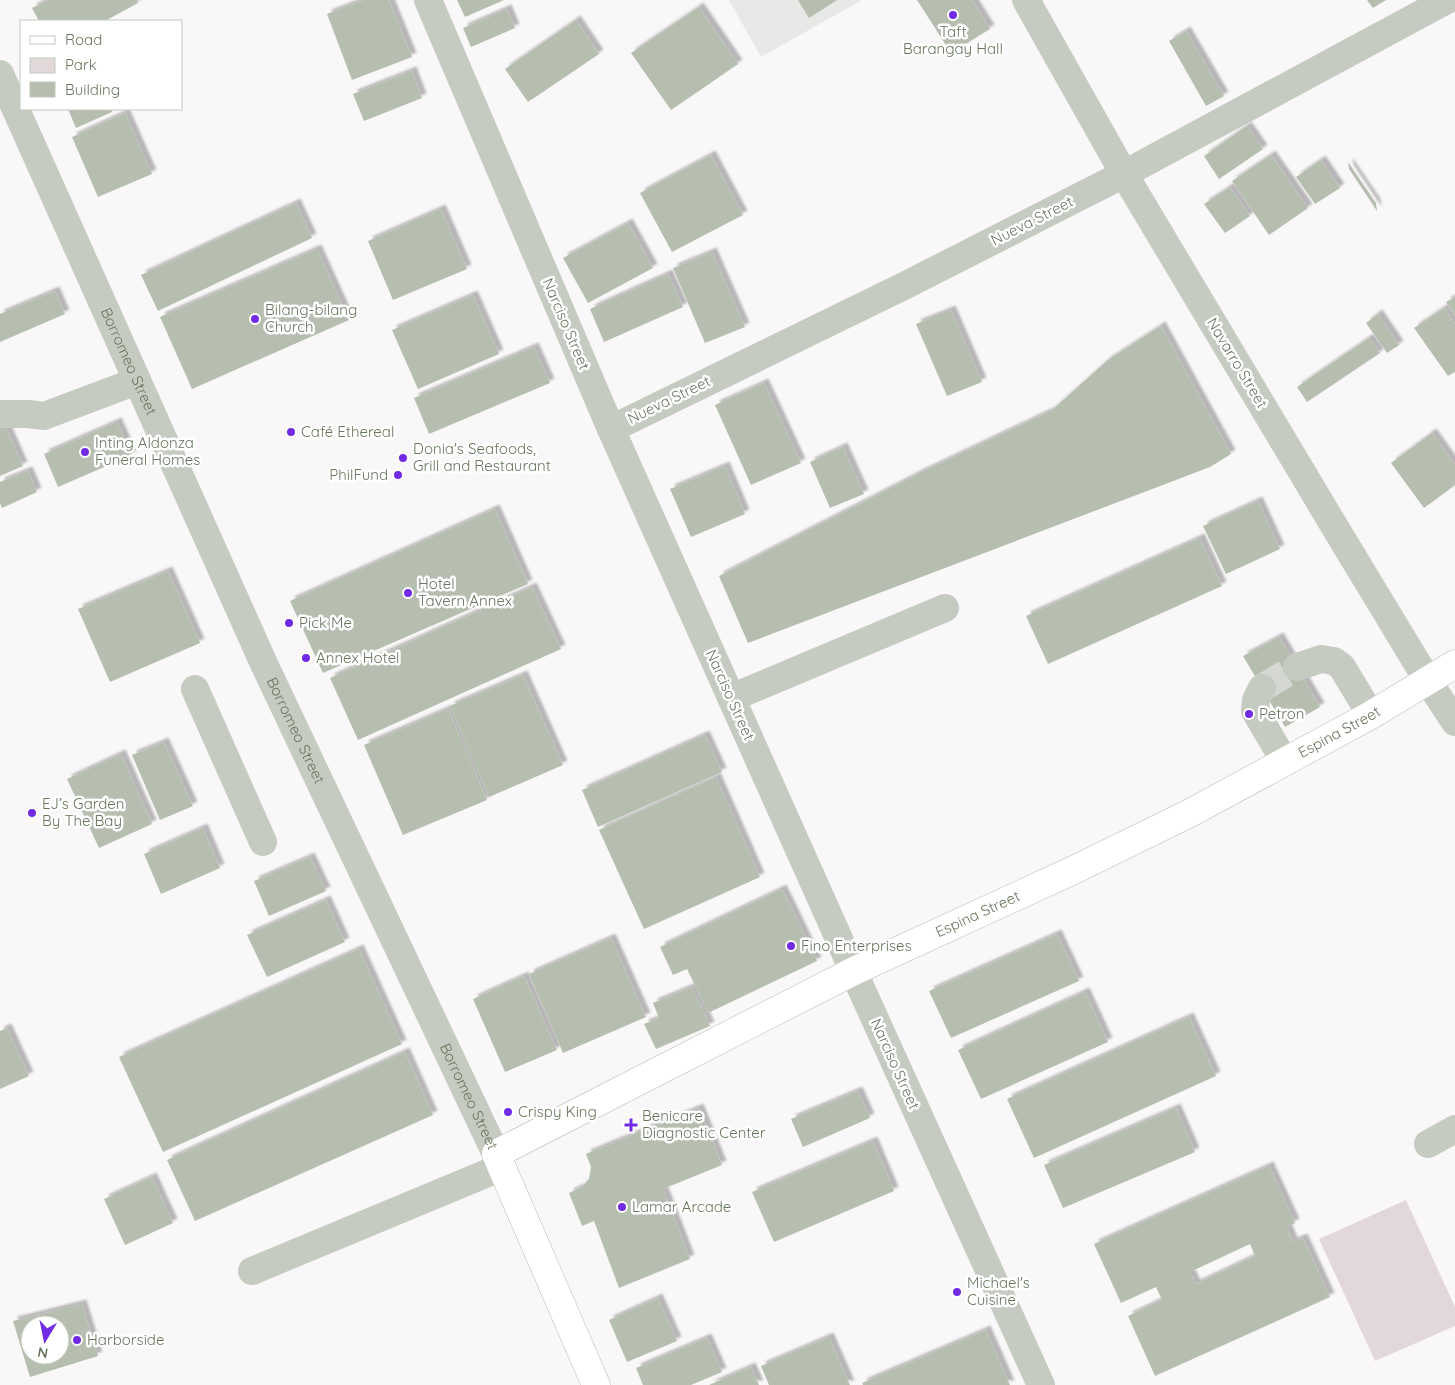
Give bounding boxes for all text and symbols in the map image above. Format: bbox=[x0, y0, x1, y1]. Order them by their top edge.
marker: Taft Barangay Hall bbox=[947, 9, 959, 21]
legend bbox=[20, 20, 182, 110]
place label: Taft Barangay Hall bbox=[903, 22, 1003, 58]
text: Road bbox=[65, 30, 102, 49]
text: Park bbox=[65, 55, 97, 74]
text: Building bbox=[65, 80, 120, 99]
street label: Nueva Street bbox=[987, 192, 1076, 249]
street label: Narciso Street bbox=[539, 275, 594, 372]
place label: Bilang-bilang Church bbox=[265, 300, 357, 336]
street label: Borromeo Street bbox=[97, 305, 161, 418]
marker: Bilang-bilang Church bbox=[249, 313, 261, 325]
street label: Navarro Street bbox=[1203, 314, 1272, 411]
street label: Nueva Street bbox=[624, 371, 713, 428]
place label: Café Ethereal bbox=[301, 422, 394, 441]
marker: Café Ethereal bbox=[285, 426, 297, 438]
place label: Inting Aldonza Funeral Homes bbox=[95, 433, 200, 469]
place label: Donia's Seafoods, Grill and Restaurant bbox=[413, 439, 551, 475]
marker: Inting Aldonza Funeral Homes bbox=[79, 446, 91, 458]
marker: Donia's Seafoods, Grill and Restaurant bbox=[397, 452, 409, 464]
place label: PhilFund bbox=[329, 465, 388, 484]
marker: PhilFund bbox=[392, 469, 404, 481]
place label: Hotel Tavern Annex bbox=[418, 574, 512, 610]
marker: Hotel Tavern Annex bbox=[402, 587, 414, 599]
place label: Pick Me bbox=[299, 613, 352, 632]
marker: Pick Me bbox=[283, 617, 295, 629]
street label: Narciso Street bbox=[702, 646, 759, 743]
place label: Annex Hotel bbox=[316, 648, 400, 667]
marker: Annex Hotel bbox=[300, 652, 312, 664]
street label: Borromeo Street bbox=[263, 674, 329, 787]
street label: Espina Street bbox=[1295, 702, 1384, 762]
place label: Petron bbox=[1259, 704, 1305, 723]
marker: Petron bbox=[1243, 708, 1255, 720]
place label: EJ’s Garden By The Bay bbox=[42, 794, 124, 830]
marker: EJ’s Garden By The Bay bbox=[26, 807, 38, 819]
street label: Espina Street bbox=[932, 886, 1023, 941]
place label: Fino Enterprises bbox=[801, 936, 912, 955]
marker: Fino Enterprises bbox=[785, 940, 797, 952]
street label: Narciso Street bbox=[867, 1015, 924, 1112]
street label: Borromeo Street bbox=[436, 1040, 503, 1153]
place label: Crispy King bbox=[518, 1102, 597, 1121]
marker: Crispy King bbox=[502, 1106, 514, 1118]
place label: Benicare Diagnostic Center bbox=[642, 1106, 766, 1142]
marker: Benicare Diagnostic Center bbox=[624, 1118, 638, 1132]
place label: Lamar Arcade bbox=[632, 1197, 731, 1216]
marker: Lamar Arcade bbox=[616, 1201, 628, 1213]
place label: Michael's Cuisine bbox=[967, 1273, 1030, 1309]
marker: Michael's Cuisine bbox=[951, 1286, 963, 1298]
north arrow bbox=[20, 1315, 70, 1365]
place label: Harborside bbox=[87, 1330, 164, 1349]
marker: Harborside bbox=[71, 1334, 83, 1346]
text: N bbox=[36, 1343, 49, 1363]

